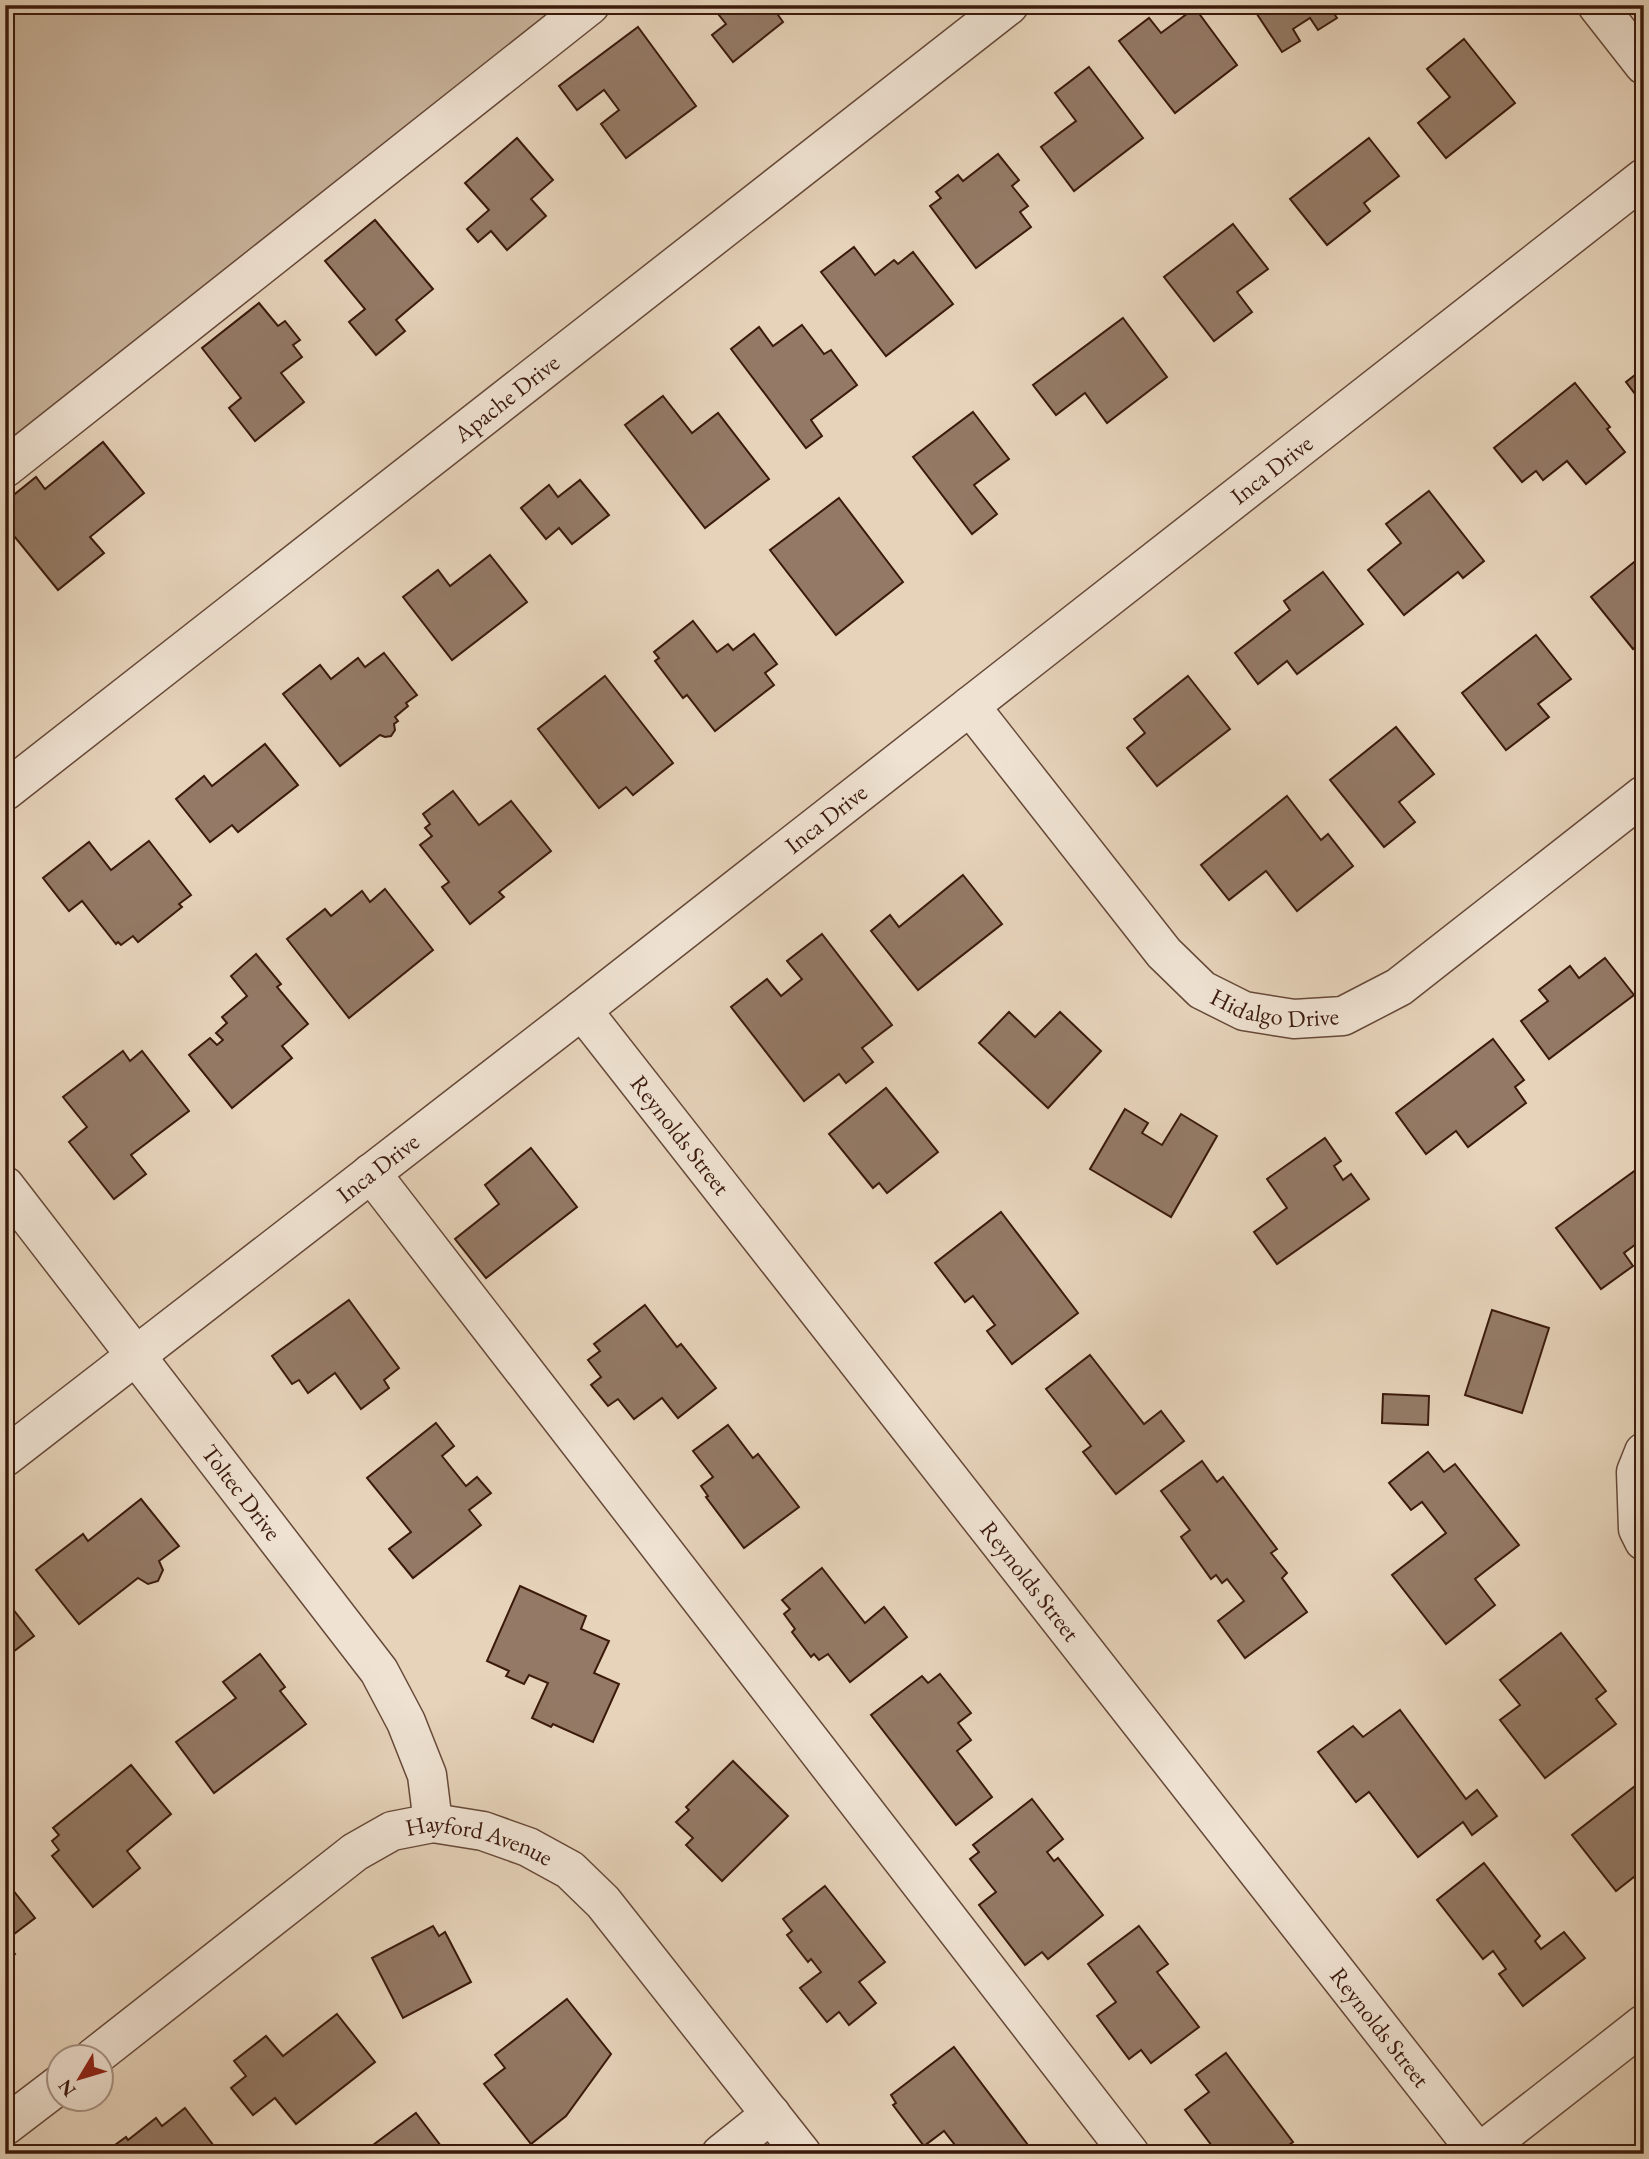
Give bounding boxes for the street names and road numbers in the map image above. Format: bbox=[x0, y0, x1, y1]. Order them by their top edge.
street label: Apache Drive bbox=[446, 347, 565, 450]
street label: Inca Drive bbox=[1224, 427, 1319, 511]
street label: Inca Drive bbox=[778, 777, 873, 860]
street label: Hidalgo Drive bbox=[1205, 981, 1340, 1034]
street label: Reynolds Street bbox=[624, 1068, 738, 1202]
street label: Inca Drive bbox=[330, 1126, 425, 1209]
street label: Toltec Drive bbox=[195, 1438, 289, 1547]
street label: Reynolds Street bbox=[974, 1515, 1087, 1648]
street label: Hayford Avenue bbox=[403, 1807, 559, 1873]
street label: Reynolds Street bbox=[1323, 1961, 1437, 2094]

